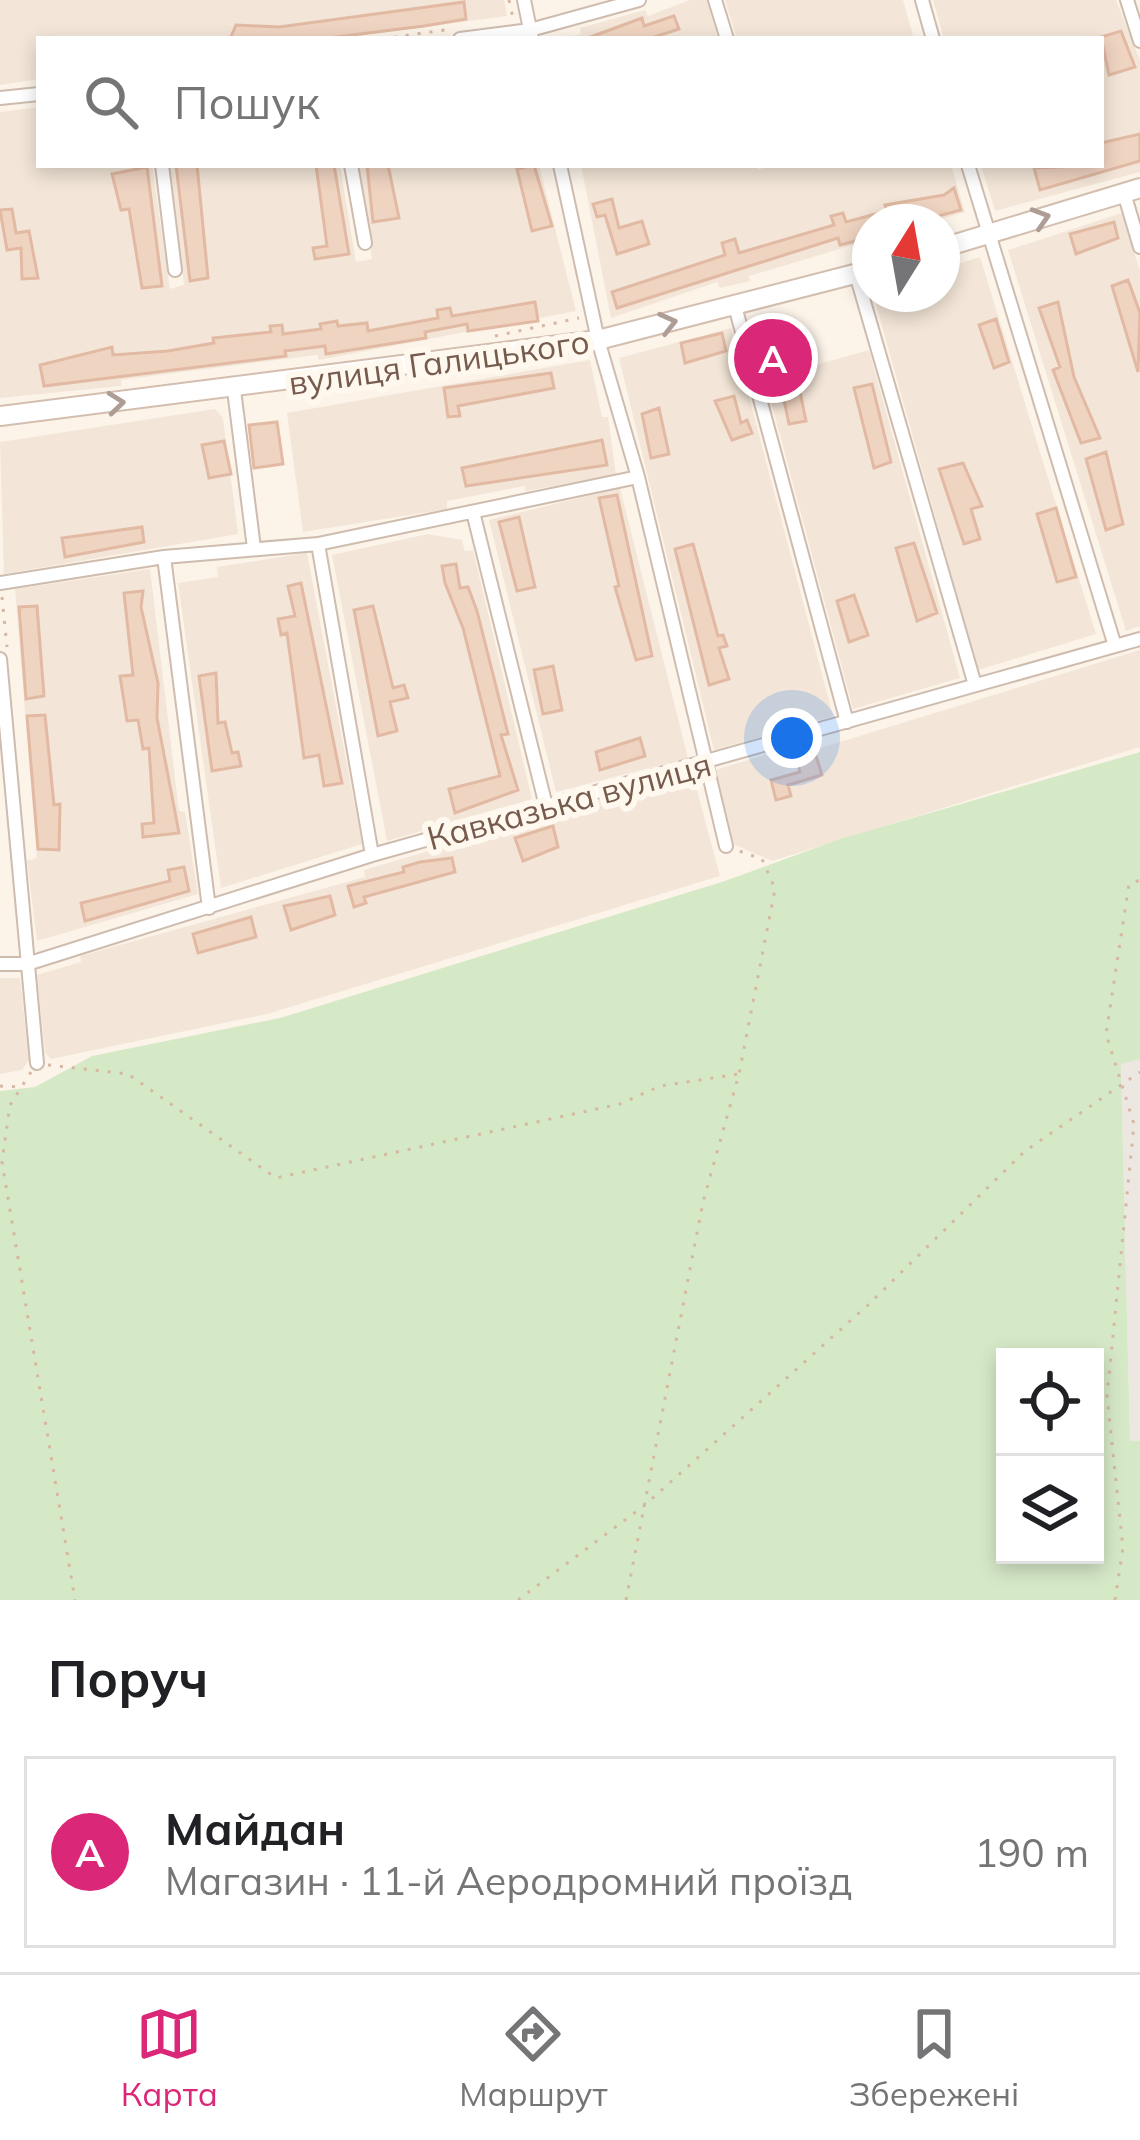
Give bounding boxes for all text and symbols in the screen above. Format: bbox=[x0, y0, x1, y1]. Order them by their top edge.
search box bbox=[36, 36, 1104, 168]
icon: search bbox=[78, 69, 144, 135]
text: Пошук bbox=[174, 74, 320, 130]
north arrow bbox=[852, 204, 960, 312]
one-way arrow bbox=[1030, 207, 1051, 232]
one-way arrow bbox=[657, 312, 678, 337]
pin: A bbox=[734, 313, 812, 403]
street label: вулиця Галицького bbox=[286, 320, 592, 403]
one-way arrow bbox=[106, 391, 126, 417]
your location bbox=[762, 708, 822, 768]
street label: Кавказька вулиця bbox=[423, 743, 715, 858]
map controls bbox=[996, 1348, 1104, 1564]
button: locate bbox=[996, 1348, 1104, 1456]
button: layers bbox=[996, 1456, 1104, 1564]
text: Поруч bbox=[48, 1646, 208, 1710]
text: Майдан bbox=[165, 1800, 345, 1856]
text: A bbox=[75, 1828, 105, 1877]
text: 190 m bbox=[974, 1828, 1089, 1877]
text: Магазин · 11-й Аеродромний проїзд bbox=[165, 1856, 852, 1905]
tab: Карта bbox=[121, 2001, 218, 2114]
tab: Маршрут bbox=[459, 2001, 608, 2114]
tab: Збережені bbox=[849, 2001, 1019, 2114]

